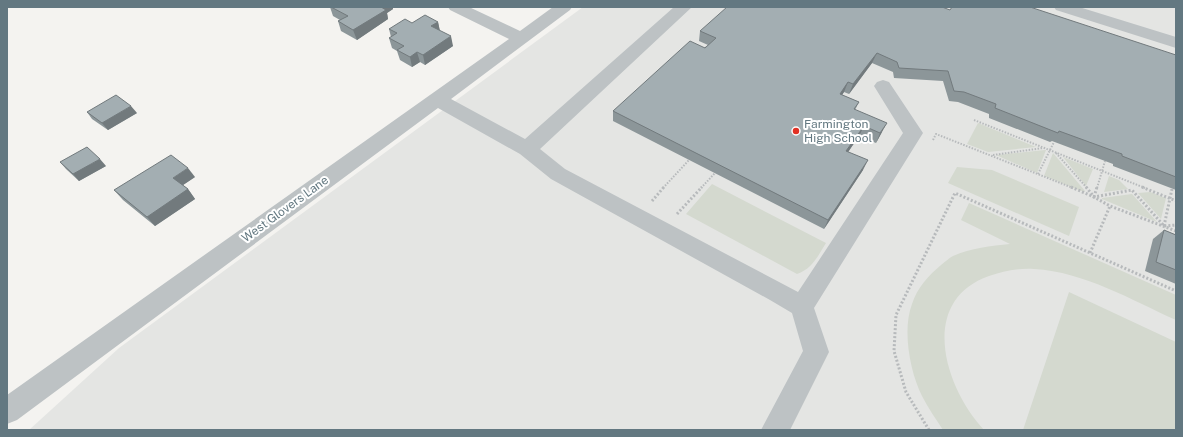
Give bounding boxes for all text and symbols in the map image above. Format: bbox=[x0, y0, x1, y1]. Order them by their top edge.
place label: Farmington High School bbox=[804, 117, 872, 145]
marker: Farmington High School bbox=[791, 126, 801, 136]
street label: West Glovers Lane bbox=[239, 173, 331, 245]

